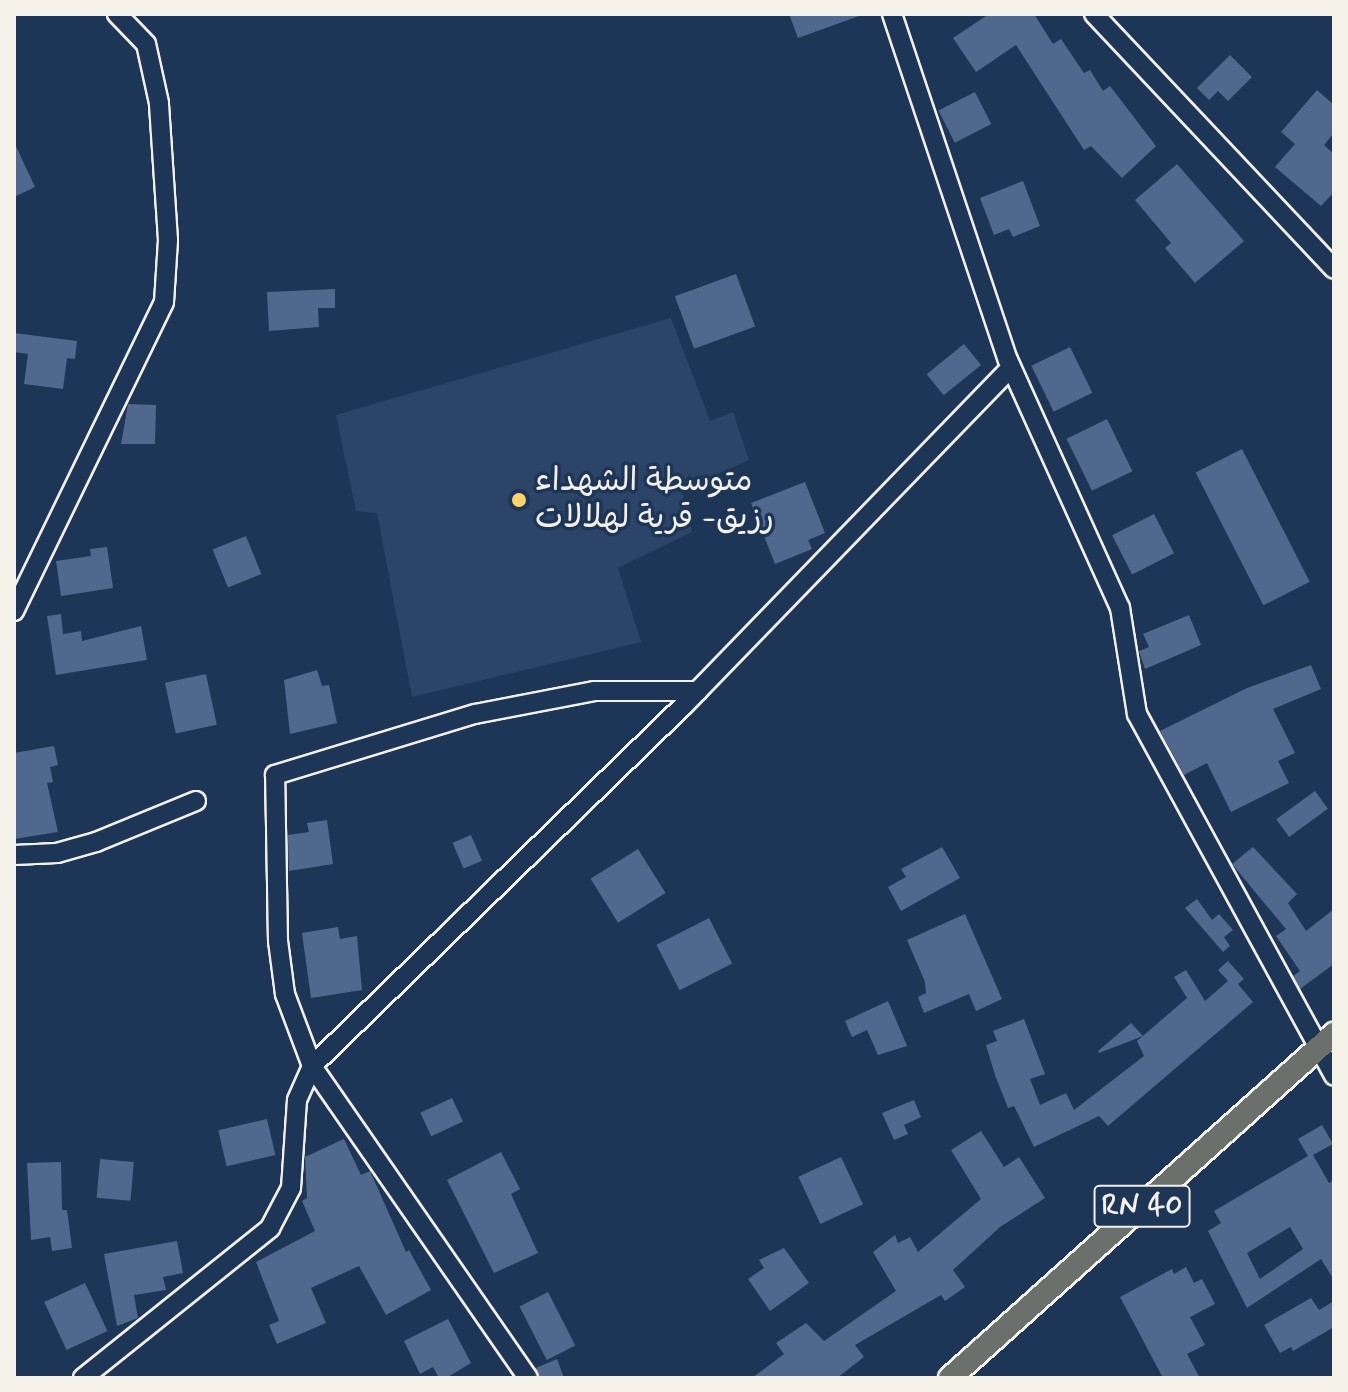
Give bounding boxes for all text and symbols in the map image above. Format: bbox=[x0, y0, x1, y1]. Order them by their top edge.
place label: متوسطة الشهداء رزيق- قرية لهلالات bbox=[535, 463, 774, 538]
marker: متوسطة الشهداء رزيق- قرية لهلالات bbox=[510, 491, 528, 509]
road number: RN 40 bbox=[1092, 1180, 1192, 1232]

